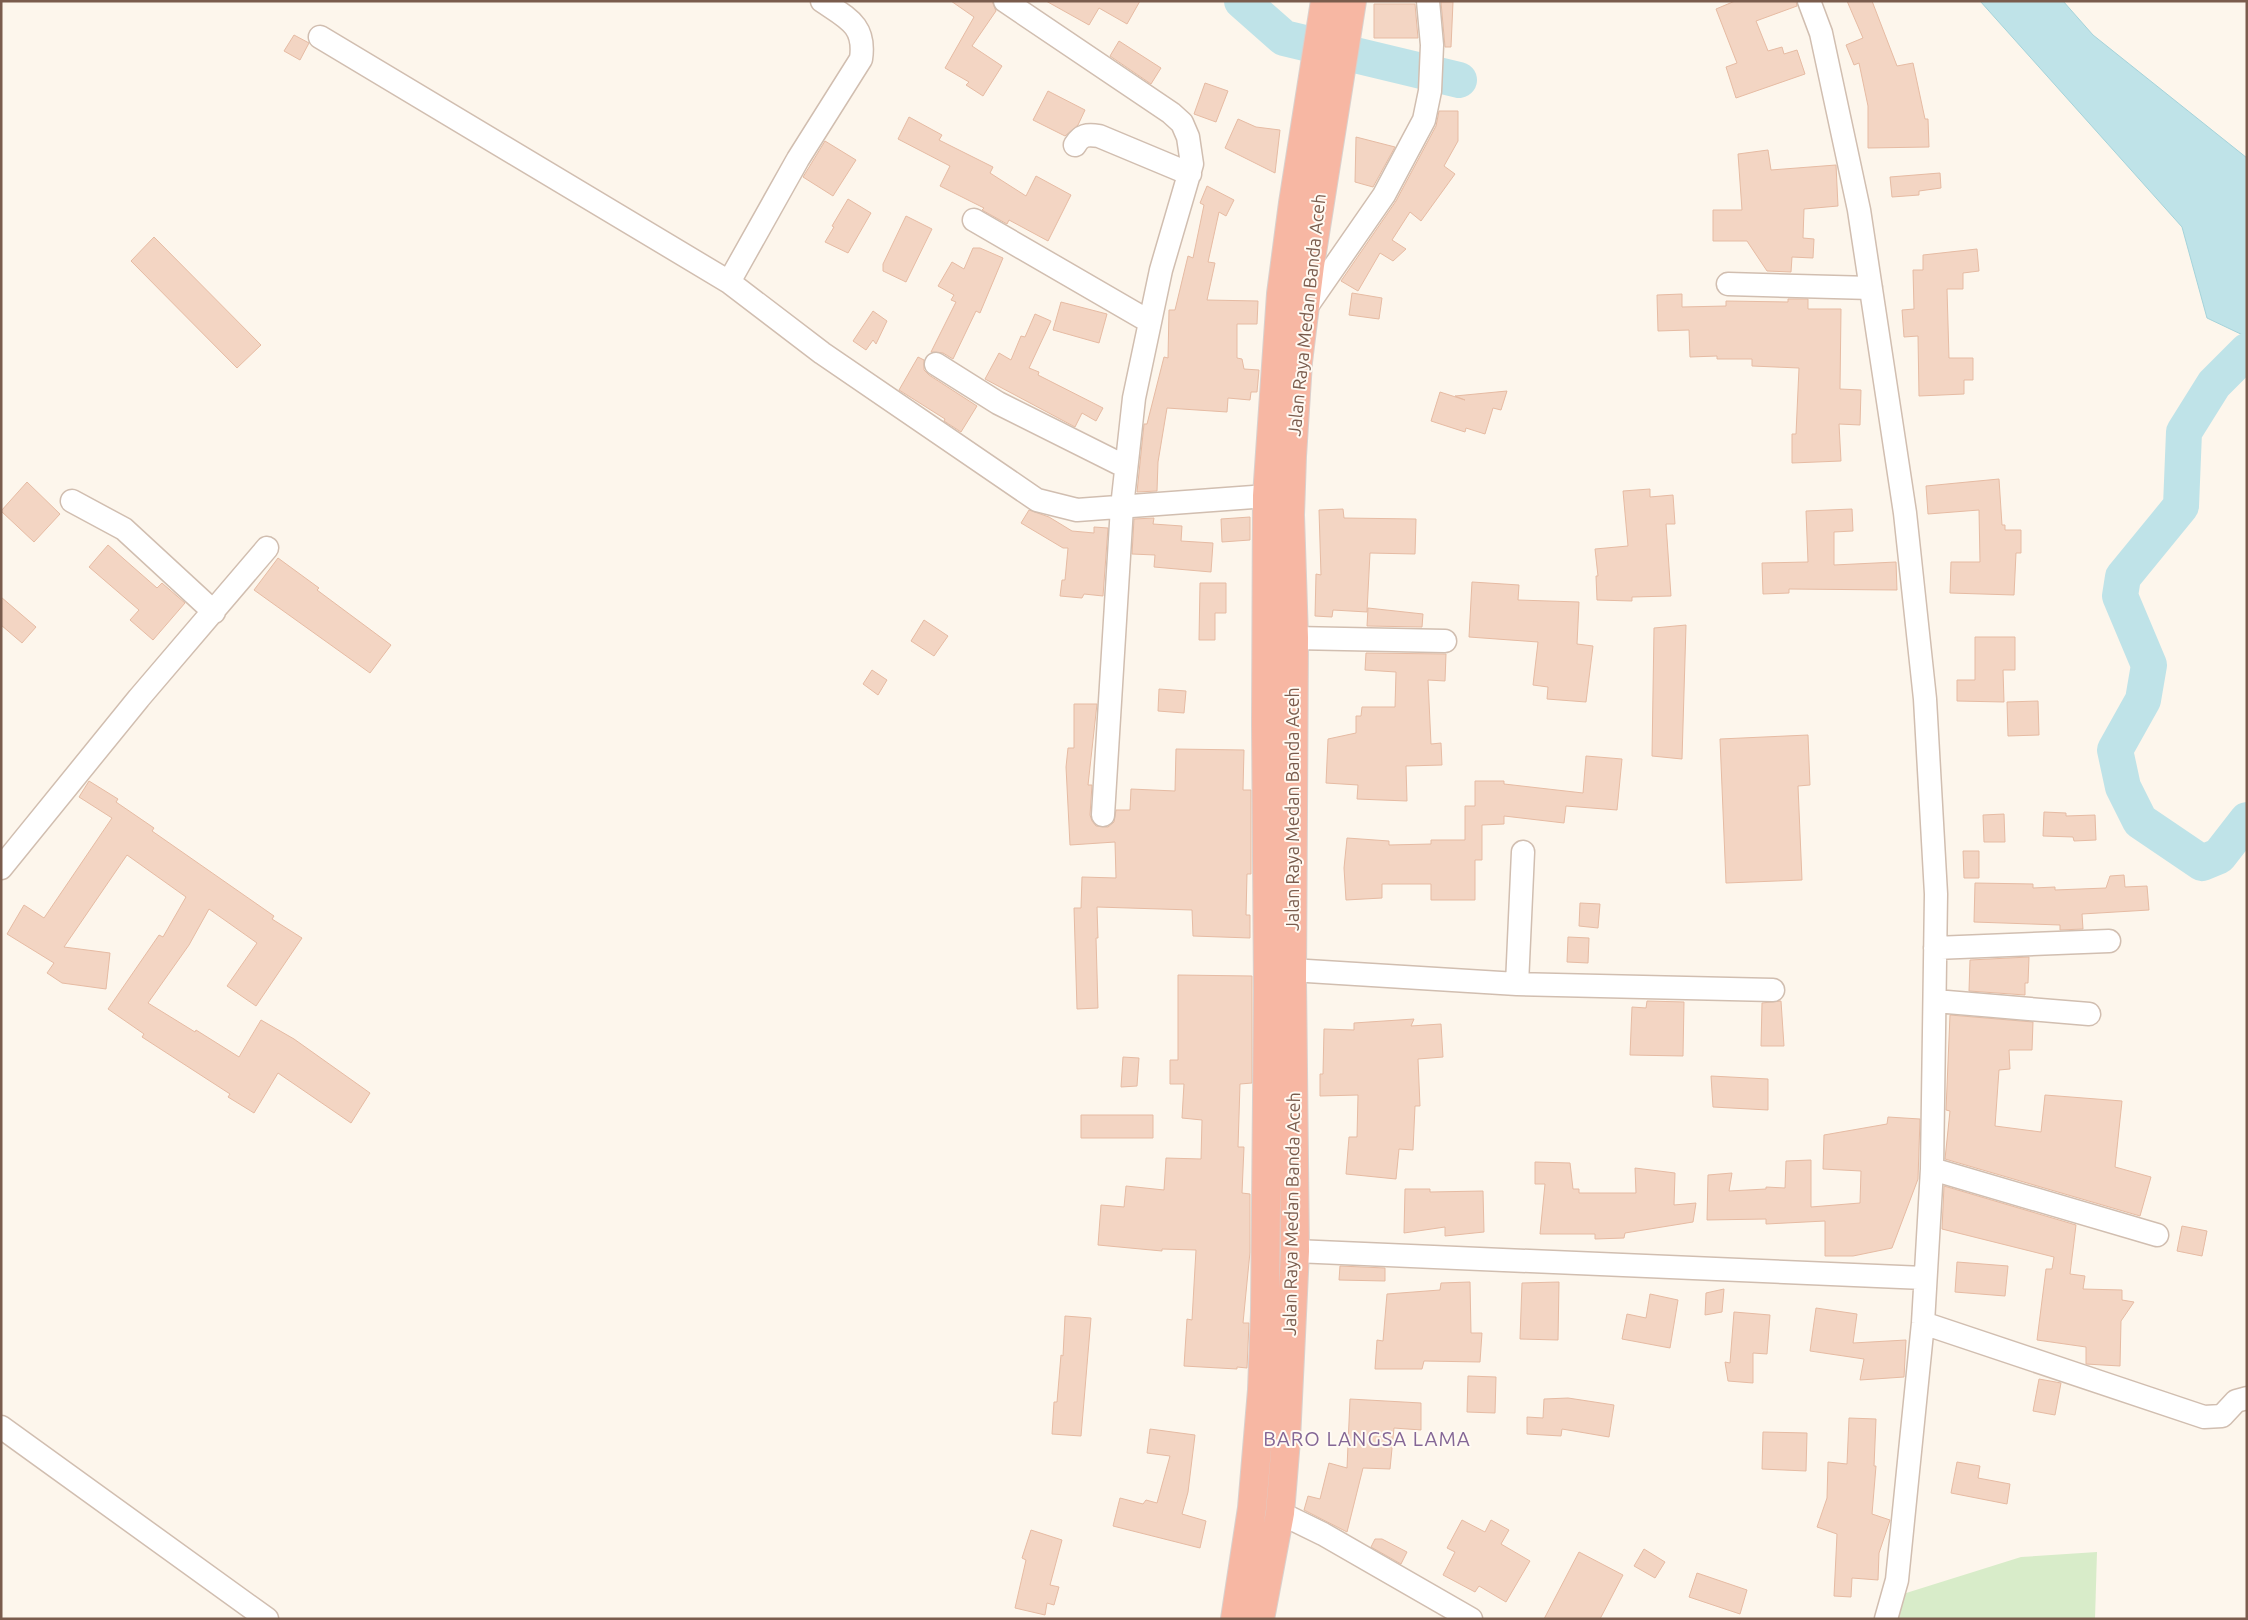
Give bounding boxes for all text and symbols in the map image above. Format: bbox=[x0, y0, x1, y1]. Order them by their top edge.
street label: Jalan Raya Medan Banda Aceh bbox=[1283, 193, 1329, 437]
street label: Jalan Raya Medan Banda Aceh bbox=[1282, 687, 1302, 931]
street label: Jalan Raya Medan Banda Aceh bbox=[1279, 1092, 1303, 1336]
district label: BARO LANGSA LAMA bbox=[1263, 1427, 1471, 1450]

